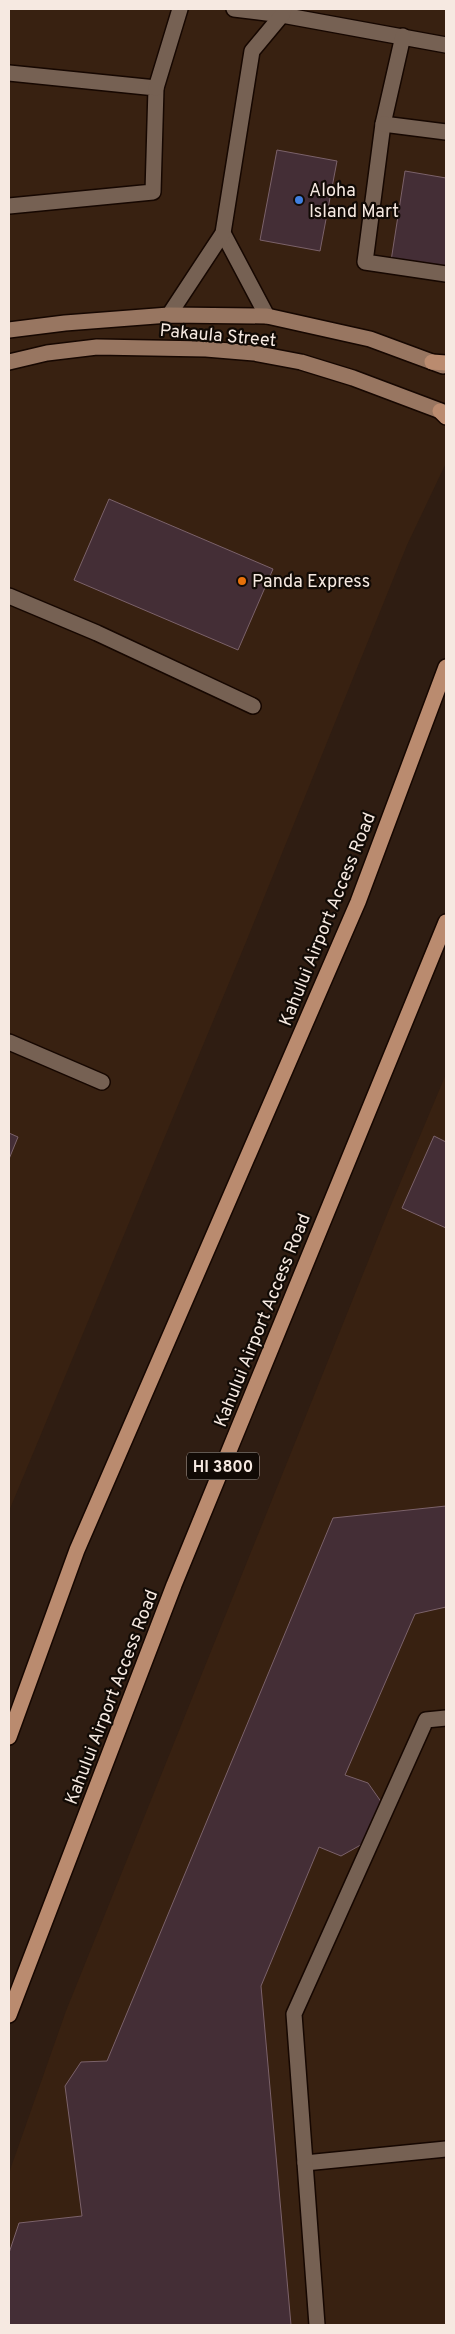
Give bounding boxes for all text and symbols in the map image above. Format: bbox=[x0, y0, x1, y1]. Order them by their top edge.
place label: Aloha Island Mart bbox=[309, 180, 399, 224]
marker: Aloha Island Mart bbox=[293, 194, 305, 206]
street label: Pakaula Street bbox=[159, 320, 277, 353]
place label: Panda Express bbox=[252, 571, 370, 594]
marker: Panda Express bbox=[236, 575, 248, 587]
street label: Kahului Airport Access Road bbox=[275, 809, 382, 1030]
street label: Kahului Airport Access Road bbox=[210, 1210, 317, 1431]
road number: HI 3800 bbox=[187, 1452, 259, 1480]
street label: Kahului Airport Access Road bbox=[61, 1587, 164, 1808]

